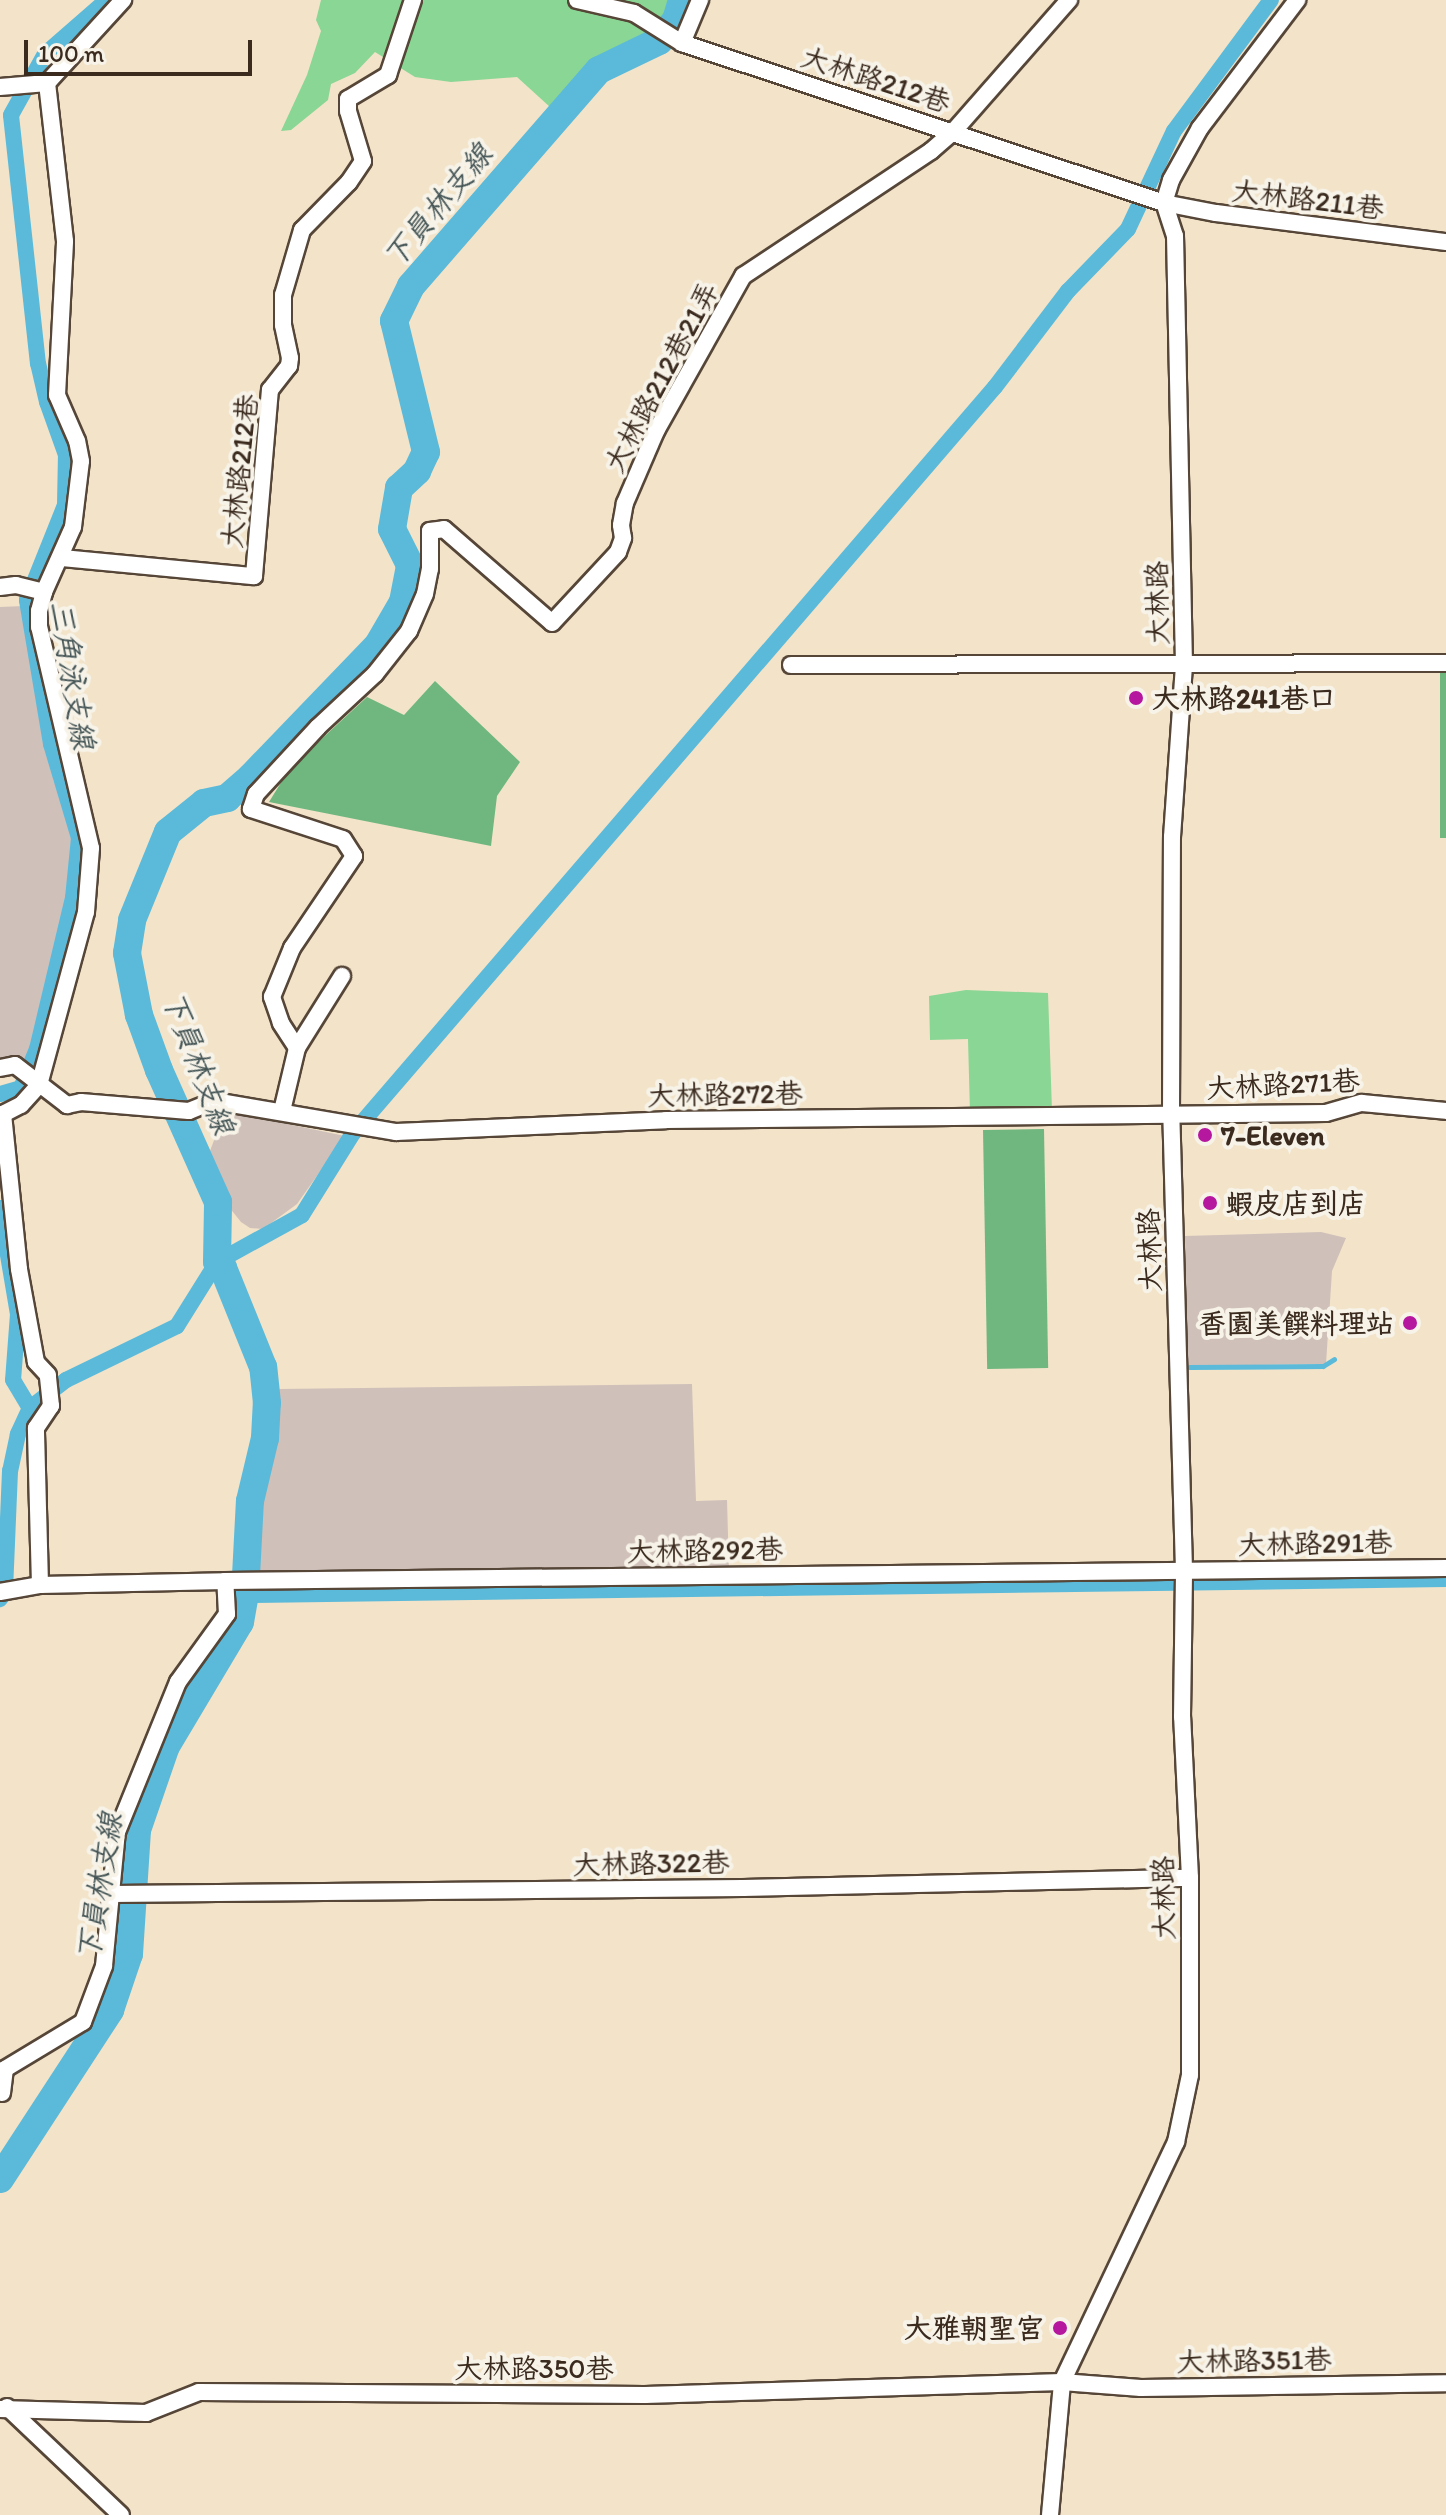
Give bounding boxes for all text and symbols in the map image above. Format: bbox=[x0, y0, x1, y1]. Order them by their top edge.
scale bar bbox=[28, 24, 256, 74]
text: 100 m bbox=[38, 39, 104, 68]
street label: 大林路212巷 bbox=[797, 39, 955, 119]
water label: 下員林支線 bbox=[376, 137, 500, 275]
street label: 大林路211巷 bbox=[1230, 173, 1386, 225]
street label: 大林路212巷21弄 bbox=[597, 276, 725, 478]
street label: 大林路212巷 bbox=[214, 392, 264, 550]
street label: 大林路 bbox=[1139, 561, 1175, 645]
water label: 三角泳支線 bbox=[42, 598, 102, 752]
place label: 大林路241巷口 bbox=[1152, 681, 1337, 715]
marker: 大林路241巷口 bbox=[1127, 689, 1145, 707]
water label: 下員林支線 bbox=[154, 987, 242, 1139]
street label: 大林路271巷 bbox=[1205, 1063, 1361, 1105]
street label: 大林路272巷 bbox=[647, 1076, 803, 1112]
place label: 7-Eleven bbox=[1221, 1118, 1325, 1152]
marker: 7-Eleven bbox=[1196, 1126, 1214, 1144]
place label: 蝦皮店到店 bbox=[1226, 1186, 1366, 1220]
marker: 蝦皮店到店 bbox=[1201, 1194, 1219, 1212]
street label: 大林路 bbox=[1131, 1207, 1167, 1293]
place label: 香園美饌料理站 bbox=[1198, 1306, 1394, 1340]
marker: 香園美饌料理站 bbox=[1401, 1314, 1419, 1332]
street label: 大林路291巷 bbox=[1238, 1525, 1392, 1561]
street label: 大林路292巷 bbox=[627, 1532, 783, 1568]
water label: 下員林支線 bbox=[70, 1810, 130, 1964]
street label: 大林路322巷 bbox=[572, 1845, 730, 1881]
street label: 大林路 bbox=[1145, 1856, 1181, 1940]
place label: 大雅朝聖宮 bbox=[904, 2311, 1044, 2345]
marker: 大雅朝聖宮 bbox=[1051, 2319, 1069, 2337]
street label: 大林路351巷 bbox=[1176, 2342, 1332, 2378]
street label: 大林路350巷 bbox=[454, 2351, 614, 2385]

